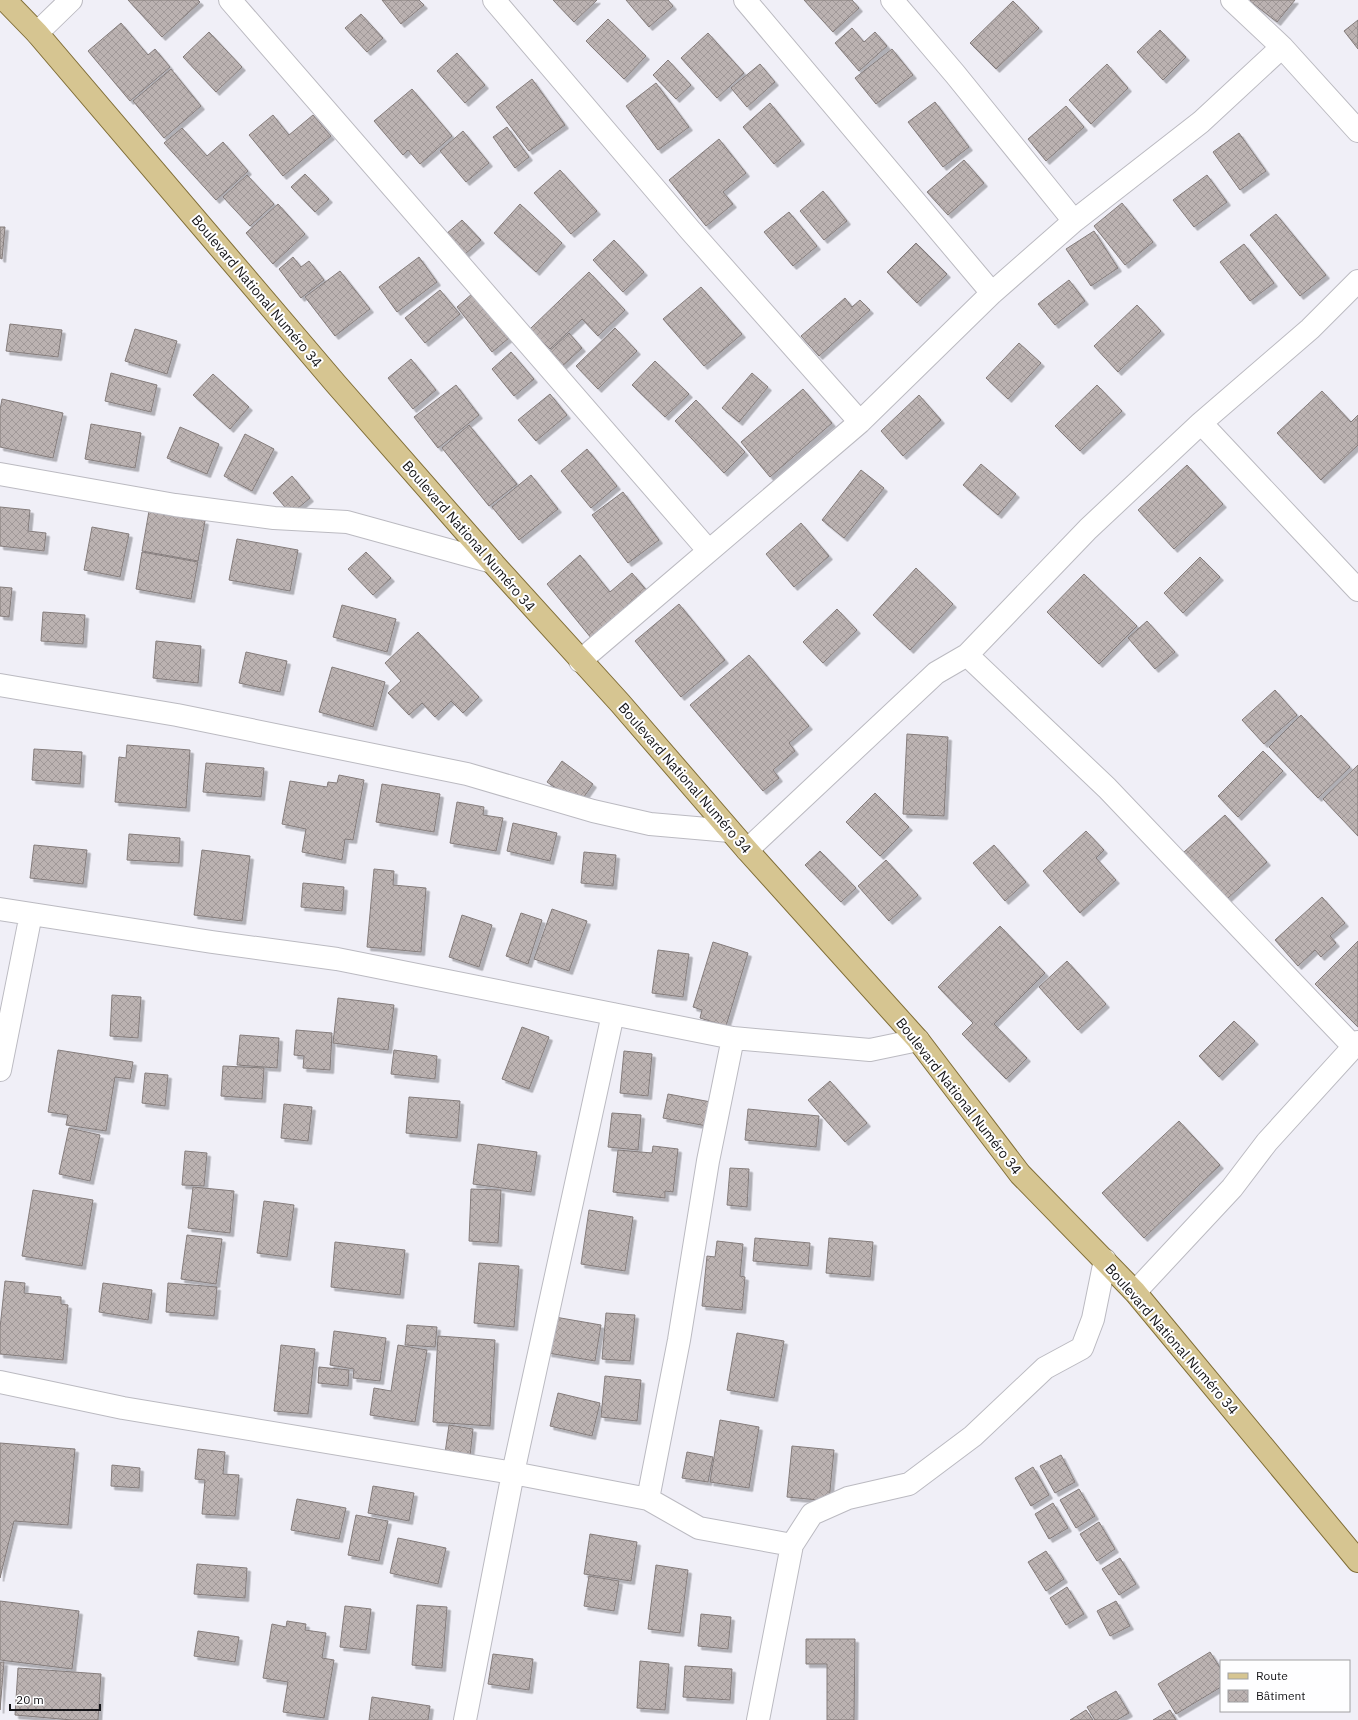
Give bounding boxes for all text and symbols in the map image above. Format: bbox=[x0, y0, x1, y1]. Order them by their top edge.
street label: Boulevard National Numéro 34 bbox=[188, 211, 326, 371]
street label: Boulevard National Numéro 34 bbox=[399, 457, 539, 615]
street label: Boulevard National Numéro 34 bbox=[615, 699, 755, 857]
street label: Boulevard National Numéro 34 bbox=[892, 1014, 1026, 1178]
street label: Boulevard National Numéro 34 bbox=[1102, 1260, 1242, 1418]
legend bbox=[1220, 1660, 1350, 1712]
text: Route bbox=[1256, 1668, 1288, 1683]
scale bar bbox=[10, 1686, 100, 1712]
text: Bâtiment bbox=[1256, 1688, 1306, 1703]
text: 20 m bbox=[16, 1692, 44, 1707]

